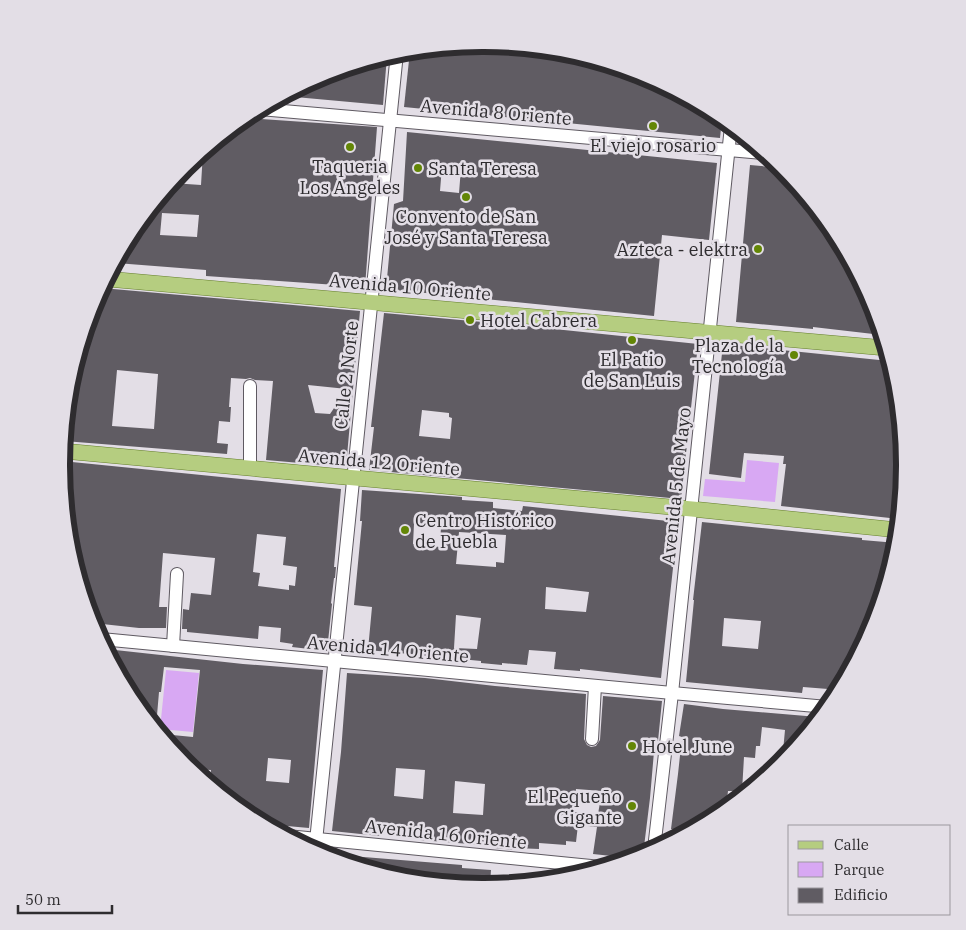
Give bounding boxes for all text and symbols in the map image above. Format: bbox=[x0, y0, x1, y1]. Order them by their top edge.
street label: Avenida 8 Oriente bbox=[419, 94, 573, 130]
marker: El viejo rosario bbox=[647, 120, 659, 132]
place label: El viejo rosario bbox=[590, 134, 716, 157]
marker: Taqueria Los Angeles bbox=[344, 141, 356, 153]
place label: Taqueria Los Angeles bbox=[300, 155, 400, 199]
place label: Santa Teresa bbox=[428, 157, 537, 180]
marker: Santa Teresa bbox=[412, 162, 424, 174]
marker: Convento de San José y Santa Teresa bbox=[460, 191, 472, 203]
place label: Convento de San José y Santa Teresa bbox=[384, 205, 548, 249]
place label: Azteca - elektra bbox=[617, 238, 748, 261]
marker: Azteca - elektra bbox=[752, 243, 764, 255]
street label: Avenida 10 Oriente bbox=[328, 268, 492, 306]
place label: Hotel Cabrera bbox=[480, 309, 597, 332]
marker: Hotel Cabrera bbox=[464, 314, 476, 326]
street label: Calle 2 Norte bbox=[329, 320, 363, 430]
marker: El Patio de San Luis bbox=[626, 334, 638, 346]
place label: Plaza de la Tecnología bbox=[692, 334, 784, 378]
place label: El Patio de San Luis bbox=[584, 348, 680, 392]
marker: Plaza de la Tecnología bbox=[788, 349, 800, 361]
street label: Avenida 5 de Mayo bbox=[656, 406, 696, 566]
street label: Avenida 12 Oriente bbox=[297, 443, 461, 481]
place label: Centro Histórico de Puebla bbox=[415, 509, 554, 553]
marker: Centro Histórico de Puebla bbox=[399, 524, 411, 536]
street label: Avenida 14 Oriente bbox=[306, 630, 470, 668]
place label: Hotel June bbox=[642, 735, 732, 758]
marker: Hotel June bbox=[626, 740, 638, 752]
place label: El Pequeño Gigante bbox=[527, 785, 622, 829]
marker: El Pequeño Gigante bbox=[626, 800, 638, 812]
street label: Avenida 16 Oriente bbox=[364, 814, 528, 854]
legend bbox=[788, 825, 951, 915]
text: Calle bbox=[834, 835, 869, 854]
text: Parque bbox=[834, 860, 884, 879]
scale bar bbox=[18, 882, 111, 914]
text: Edificio bbox=[834, 885, 888, 904]
text: 50 m bbox=[25, 890, 61, 909]

